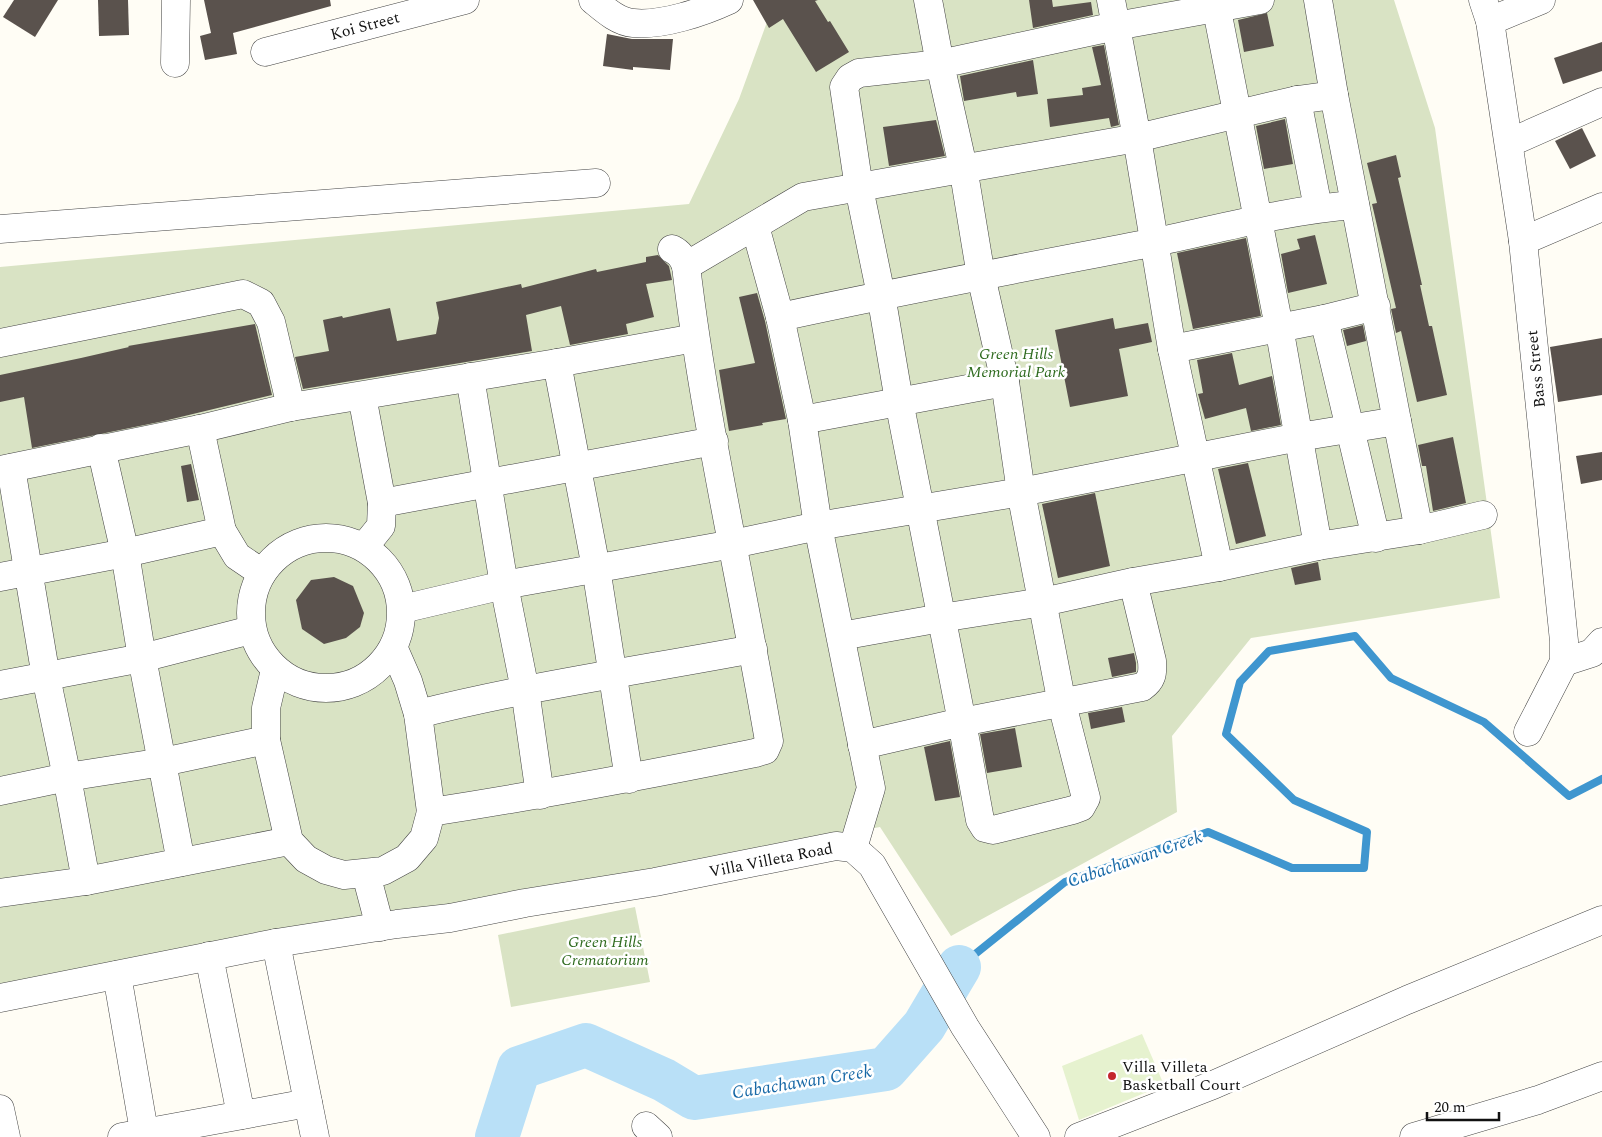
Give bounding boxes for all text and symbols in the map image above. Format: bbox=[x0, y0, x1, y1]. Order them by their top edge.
street label: Koi Street bbox=[328, 5, 403, 47]
street label: Bass Street bbox=[1520, 329, 1552, 409]
park label: Green Hills Memorial Park bbox=[967, 342, 1066, 384]
water label: Cabachawan Creek bbox=[1064, 823, 1207, 895]
street label: Villa Villeta Road bbox=[707, 836, 835, 884]
park label: Green Hills Crematorium bbox=[561, 930, 649, 972]
place label: Villa Villeta Basketball Court bbox=[1122, 1055, 1241, 1097]
water label: Cabachawan Creek bbox=[730, 1058, 875, 1106]
marker: Villa Villeta Basketball Court bbox=[1106, 1070, 1118, 1082]
scale bar bbox=[1427, 1090, 1500, 1122]
text: 20 m bbox=[1434, 1096, 1466, 1119]

